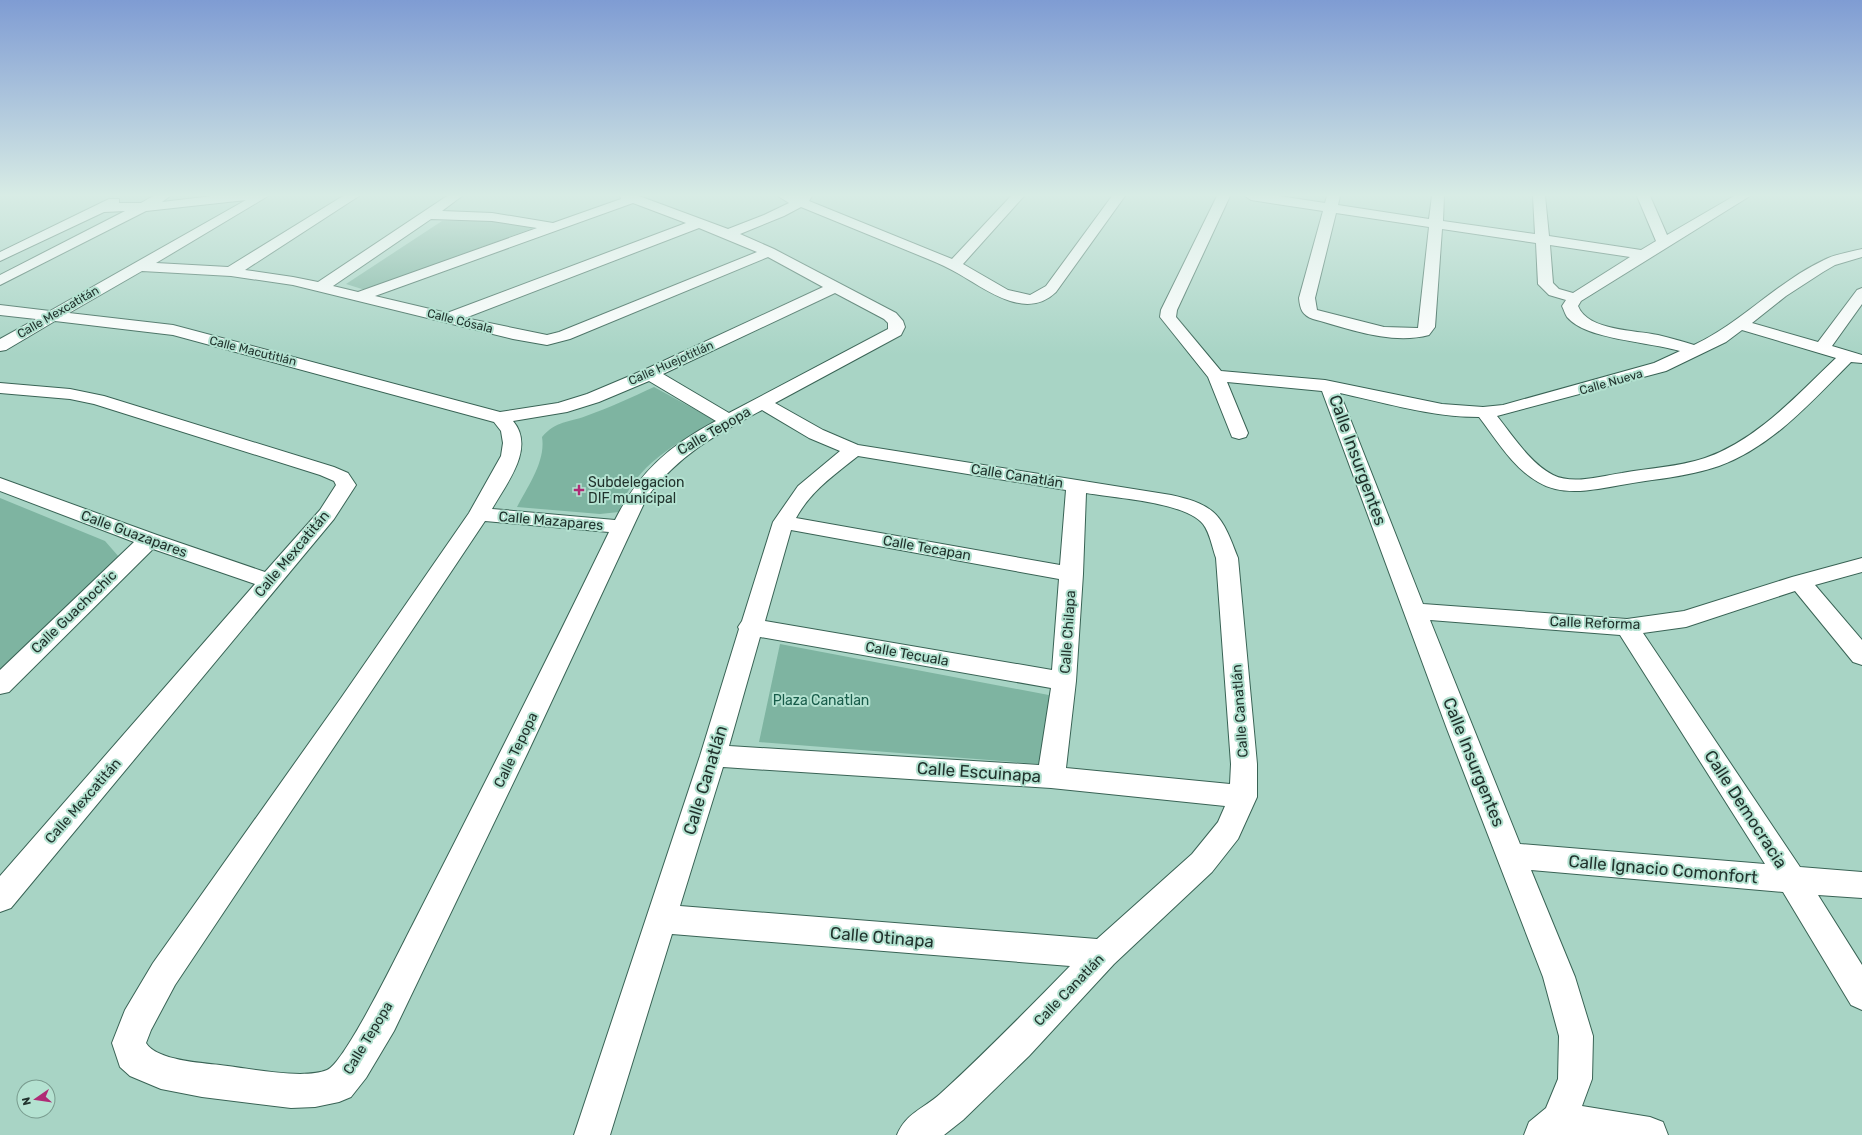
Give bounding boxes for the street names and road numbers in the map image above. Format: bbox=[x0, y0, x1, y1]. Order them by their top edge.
street label: Calle Mexcatitán bbox=[15, 283, 101, 341]
street label: Calle Cósala bbox=[426, 306, 494, 336]
street label: Calle Macutitlán bbox=[208, 333, 298, 369]
street label: Calle Huejotitlán bbox=[626, 338, 716, 388]
street label: Calle Nueva bbox=[1578, 366, 1644, 398]
street label: Calle Insurgentes bbox=[1325, 392, 1391, 528]
street label: Calle Tepopa bbox=[674, 403, 754, 459]
street label: Calle Canatlán bbox=[970, 460, 1064, 492]
street label: Calle Guazapares bbox=[79, 507, 189, 561]
street label: Calle Mexcatitán bbox=[251, 507, 333, 601]
street label: Calle Mazapares bbox=[498, 508, 604, 534]
street label: Calle Tecapan bbox=[882, 532, 972, 564]
street label: Calle Guachochic bbox=[28, 567, 121, 657]
street label: Calle Chilapa bbox=[1057, 590, 1079, 674]
street label: Calle Reforma bbox=[1549, 613, 1641, 633]
street label: Calle Tecuala bbox=[864, 638, 950, 670]
street label: Calle Canatlán bbox=[1228, 664, 1252, 758]
street label: Calle Insurgentes bbox=[1439, 695, 1509, 829]
street label: Calle Tepopa bbox=[490, 709, 542, 791]
street label: Calle Canatlán bbox=[679, 723, 731, 837]
street label: Calle Democracia bbox=[1700, 746, 1792, 872]
street label: Calle Mexcatitán bbox=[41, 755, 125, 847]
street label: Calle Escuinapa bbox=[916, 758, 1042, 786]
street label: Calle Ignacio Comonfort bbox=[1568, 851, 1759, 887]
street label: Calle Otinapa bbox=[829, 923, 935, 951]
street label: Calle Canatlán bbox=[1030, 950, 1108, 1030]
street label: Calle Tepopa bbox=[340, 999, 396, 1077]

